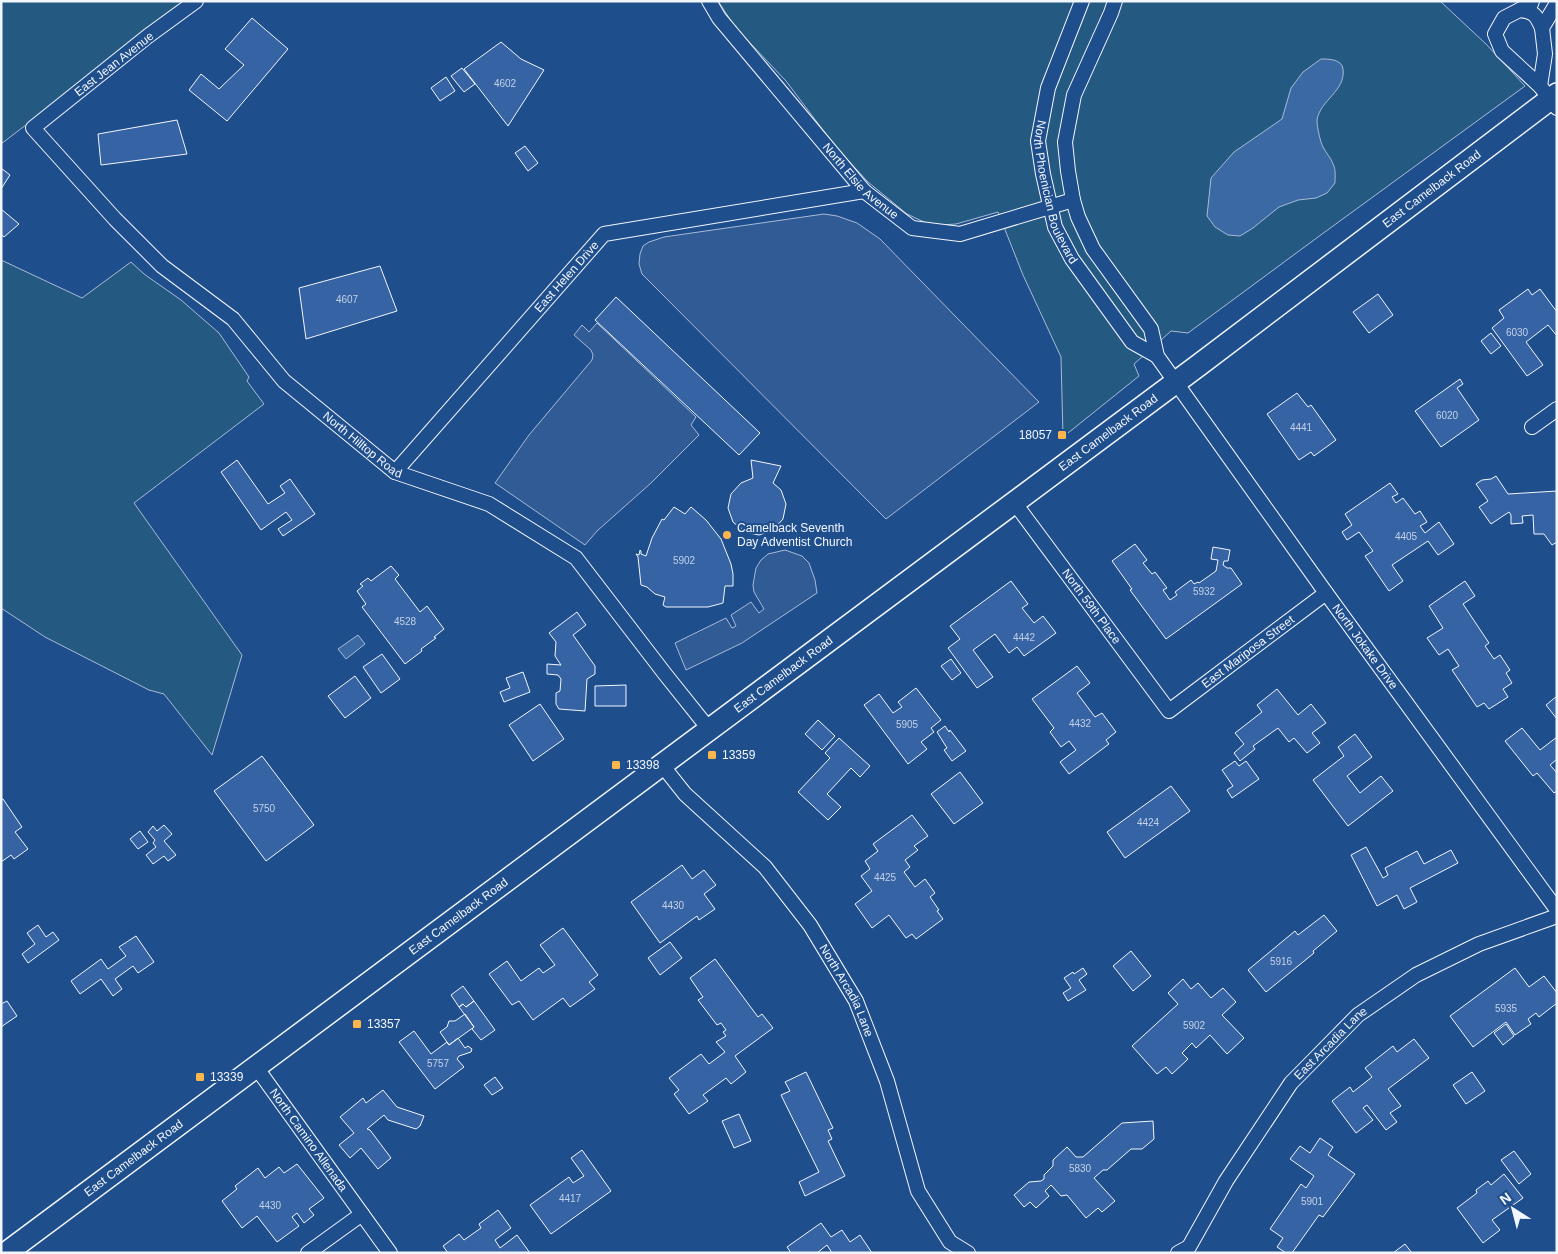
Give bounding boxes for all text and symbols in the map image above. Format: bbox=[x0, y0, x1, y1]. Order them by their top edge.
street label: East Jean Avenue bbox=[72, 29, 157, 99]
house number: 4602 bbox=[494, 78, 517, 89]
street label: North Phoenician Boulevard bbox=[1031, 119, 1080, 267]
street label: North Elsie Avenue bbox=[820, 140, 901, 222]
street label: East Camelback Road bbox=[1380, 147, 1484, 231]
street label: East Helen Drive bbox=[532, 238, 602, 315]
house number: 4607 bbox=[336, 294, 359, 305]
house number: 6030 bbox=[1506, 327, 1529, 338]
street label: East Camelback Road bbox=[1056, 391, 1160, 474]
street label: North Hilltop Road bbox=[320, 409, 404, 481]
house number: 6020 bbox=[1436, 410, 1459, 421]
house number: 4441 bbox=[1290, 422, 1313, 433]
place label: 18057 bbox=[1019, 428, 1052, 442]
marker: 18057 bbox=[1056, 429, 1068, 441]
place label: Camelback Seventh Day Adventist Church bbox=[737, 521, 852, 549]
marker: Camelback Seventh Day Adventist Church bbox=[721, 529, 733, 541]
house number: 4405 bbox=[1395, 531, 1418, 542]
house number: 5902 bbox=[673, 555, 696, 566]
street label: North 59th Place bbox=[1059, 566, 1124, 647]
house number: 5932 bbox=[1193, 586, 1216, 597]
street label: North Jokake Drive bbox=[1329, 601, 1401, 692]
street label: East Mariposa Street bbox=[1199, 612, 1298, 691]
house number: 4528 bbox=[394, 616, 417, 627]
house number: 4442 bbox=[1013, 632, 1036, 643]
street label: East Camelback Road bbox=[731, 633, 835, 716]
house number: 4432 bbox=[1069, 718, 1092, 729]
house number: 5905 bbox=[896, 719, 919, 730]
place label: 13359 bbox=[722, 748, 756, 762]
marker: 13359 bbox=[706, 749, 718, 761]
place label: 13398 bbox=[626, 758, 660, 772]
marker: 13398 bbox=[610, 759, 622, 771]
house number: 5750 bbox=[253, 803, 276, 814]
house number: 4424 bbox=[1137, 817, 1160, 828]
house number: 4425 bbox=[874, 872, 897, 883]
street label: East Camelback Road bbox=[406, 875, 511, 958]
house number: 4430 bbox=[662, 900, 685, 911]
street label: North Arcadia Lane bbox=[816, 942, 876, 1039]
house number: 5916 bbox=[1270, 956, 1293, 967]
house number: 5935 bbox=[1495, 1003, 1518, 1014]
street label: East Arcadia Lane bbox=[1291, 1004, 1370, 1083]
place label: 13357 bbox=[367, 1017, 401, 1031]
marker: 13357 bbox=[351, 1018, 363, 1030]
house number: 5902 bbox=[1183, 1020, 1206, 1031]
house number: 5757 bbox=[427, 1058, 450, 1069]
place label: 13339 bbox=[210, 1070, 244, 1084]
marker: 13339 bbox=[194, 1071, 206, 1083]
street label: North Camino Allenada bbox=[267, 1086, 351, 1195]
street label: East Camelback Road bbox=[81, 1117, 186, 1199]
house number: 5830 bbox=[1069, 1163, 1092, 1174]
north arrow bbox=[1488, 1184, 1538, 1234]
text: N bbox=[1497, 1189, 1514, 1208]
house number: 4417 bbox=[559, 1193, 582, 1204]
house number: 5901 bbox=[1301, 1196, 1324, 1207]
house number: 4430 bbox=[259, 1200, 282, 1211]

